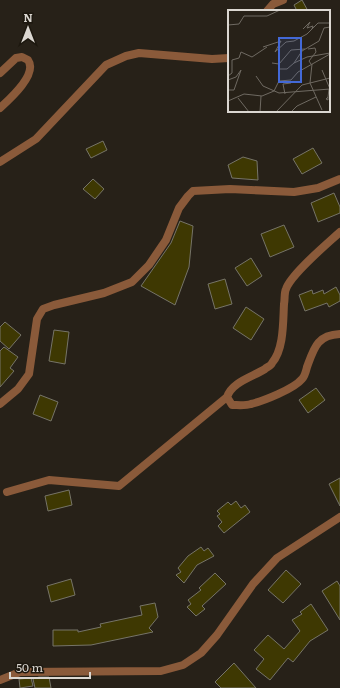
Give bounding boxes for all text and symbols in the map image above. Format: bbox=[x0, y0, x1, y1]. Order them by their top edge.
north arrow bbox=[8, 8, 48, 48]
text: N bbox=[23, 9, 33, 25]
inset map bbox=[228, 10, 330, 112]
scale bar bbox=[10, 654, 90, 680]
text: 50 m bbox=[16, 658, 43, 676]

